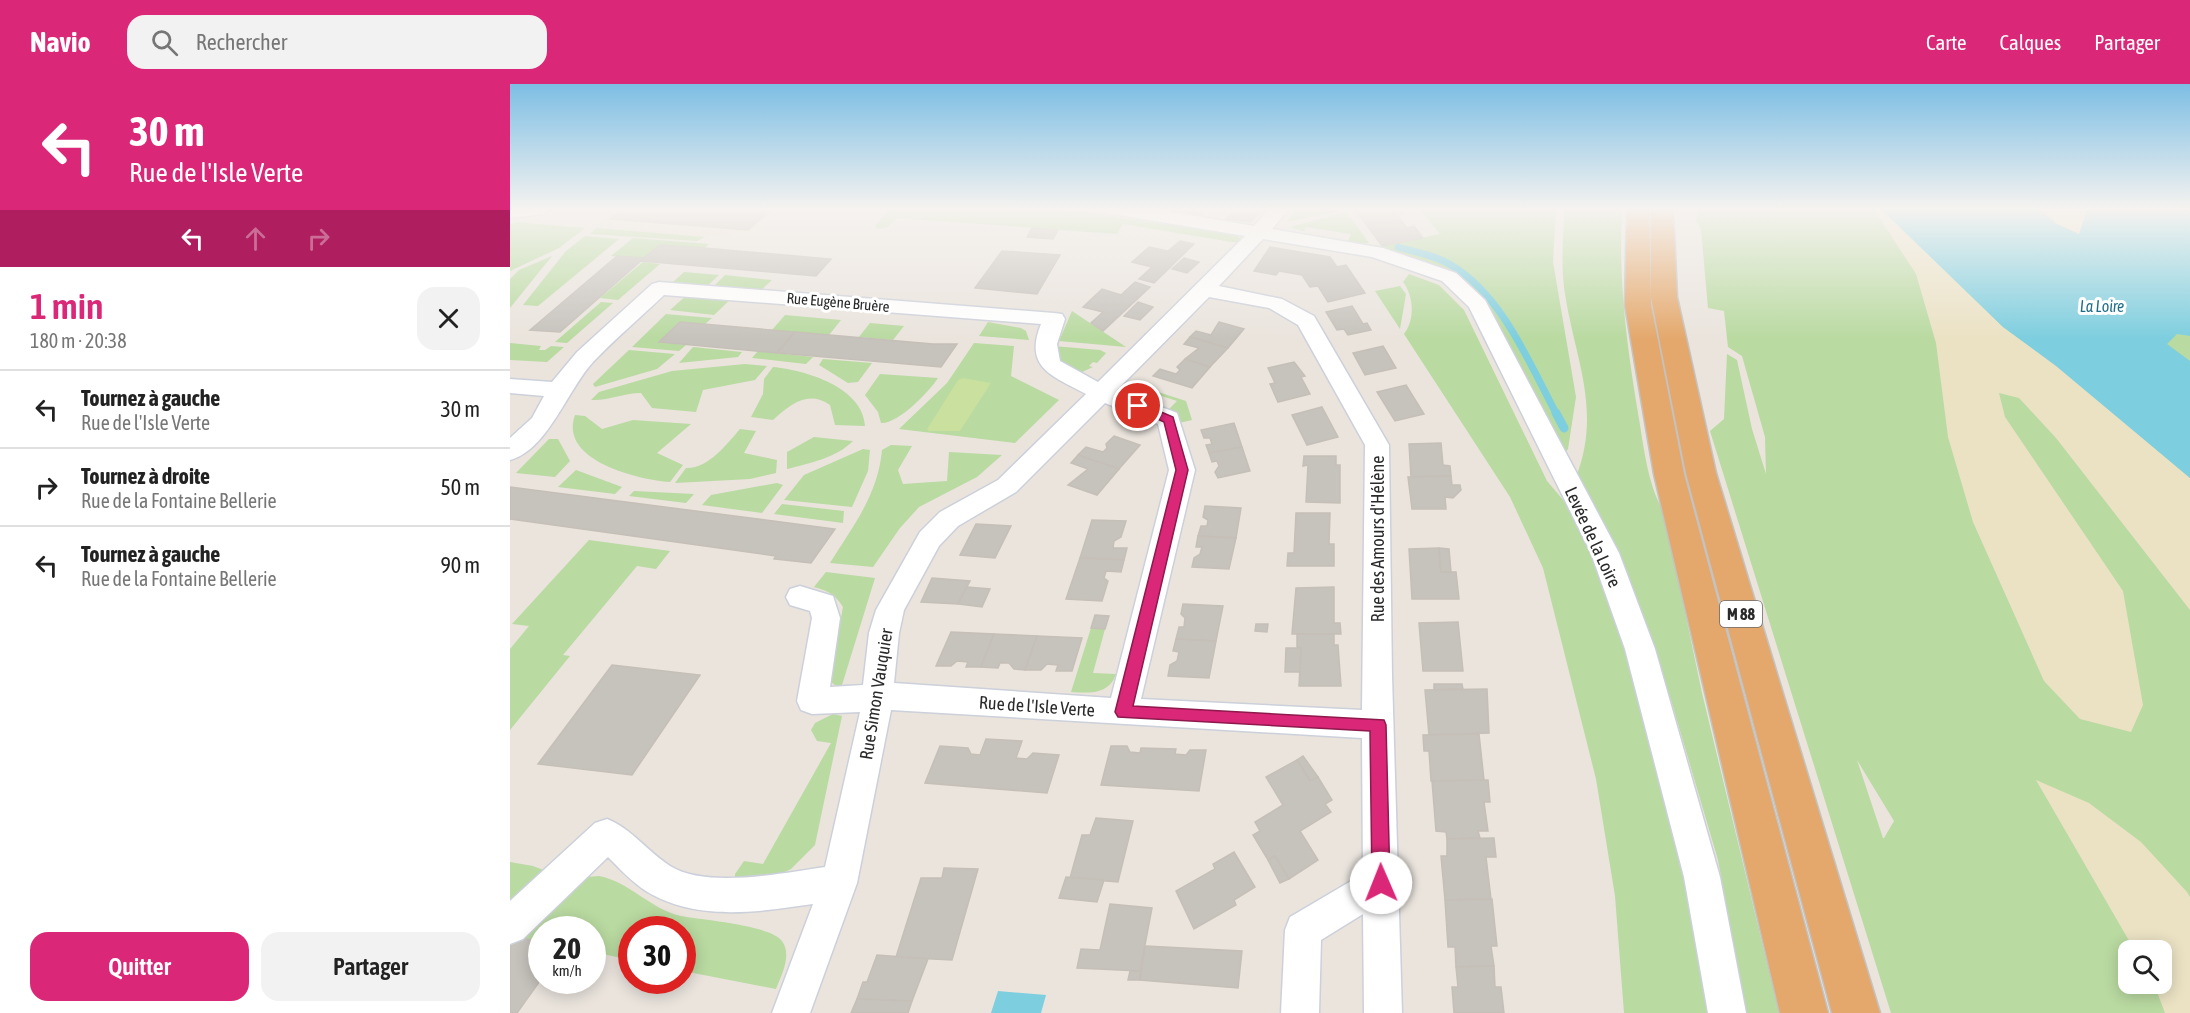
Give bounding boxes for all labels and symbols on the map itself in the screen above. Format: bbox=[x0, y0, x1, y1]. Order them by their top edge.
street label: Rue Eugène Bruère bbox=[786, 289, 890, 315]
water label: La Loire bbox=[2080, 297, 2124, 315]
pin bbox=[1112, 380, 1163, 431]
street label: Rue des Amours d'Hélène bbox=[1367, 456, 1388, 622]
street label: Levée de la Loire bbox=[1561, 483, 1625, 591]
road number: M 88 bbox=[1720, 601, 1762, 627]
street label: Rue Simon Vauquier bbox=[855, 626, 897, 761]
street label: Rue de l'Isle Verte bbox=[978, 691, 1096, 721]
position arrow bbox=[1349, 851, 1413, 915]
speed limit sign: 30 bbox=[618, 916, 696, 994]

